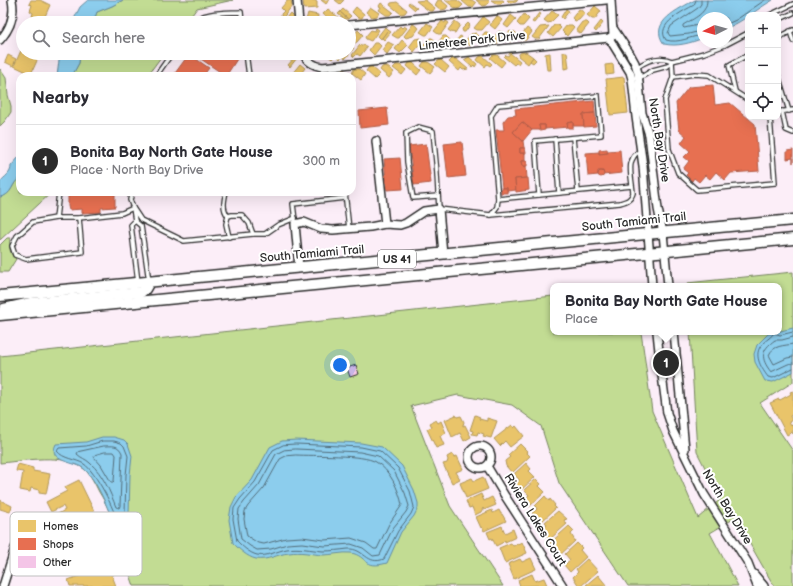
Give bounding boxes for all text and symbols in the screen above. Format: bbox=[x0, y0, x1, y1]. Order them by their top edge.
north arrow bbox=[697, 12, 733, 48]
map controls bbox=[745, 12, 781, 120]
button: + bbox=[745, 12, 781, 48]
search box bbox=[16, 16, 356, 60]
icon: search bbox=[30, 27, 52, 49]
street label: Limetree Park Drive bbox=[418, 28, 526, 54]
text: Search here bbox=[62, 29, 145, 48]
button: − bbox=[745, 48, 781, 84]
button: locate bbox=[745, 84, 781, 120]
text: Nearby bbox=[32, 88, 89, 108]
street label: North Bay Drive bbox=[645, 97, 673, 183]
text: Bonita Bay North Gate House bbox=[70, 143, 273, 162]
text: 1 bbox=[42, 153, 48, 169]
text: 300 m bbox=[302, 153, 340, 169]
text: Place · North Bay Drive bbox=[70, 162, 204, 178]
street label: South Tamiami Trail bbox=[581, 209, 687, 235]
street label: South Tamiami Trail bbox=[259, 242, 365, 266]
road number: US 41 bbox=[378, 250, 416, 268]
popup bbox=[550, 283, 782, 335]
text: Bonita Bay North Gate House bbox=[565, 292, 767, 311]
text: Place bbox=[565, 311, 598, 327]
pin: 1 bbox=[653, 348, 679, 378]
your location bbox=[330, 355, 350, 375]
street label: North Bay Drive bbox=[699, 467, 755, 547]
street label: Riviera Lakes Court bbox=[501, 471, 570, 569]
legend bbox=[10, 512, 142, 576]
text: Homes bbox=[43, 520, 79, 533]
text: Shops bbox=[43, 538, 74, 551]
text: Other bbox=[43, 556, 72, 569]

